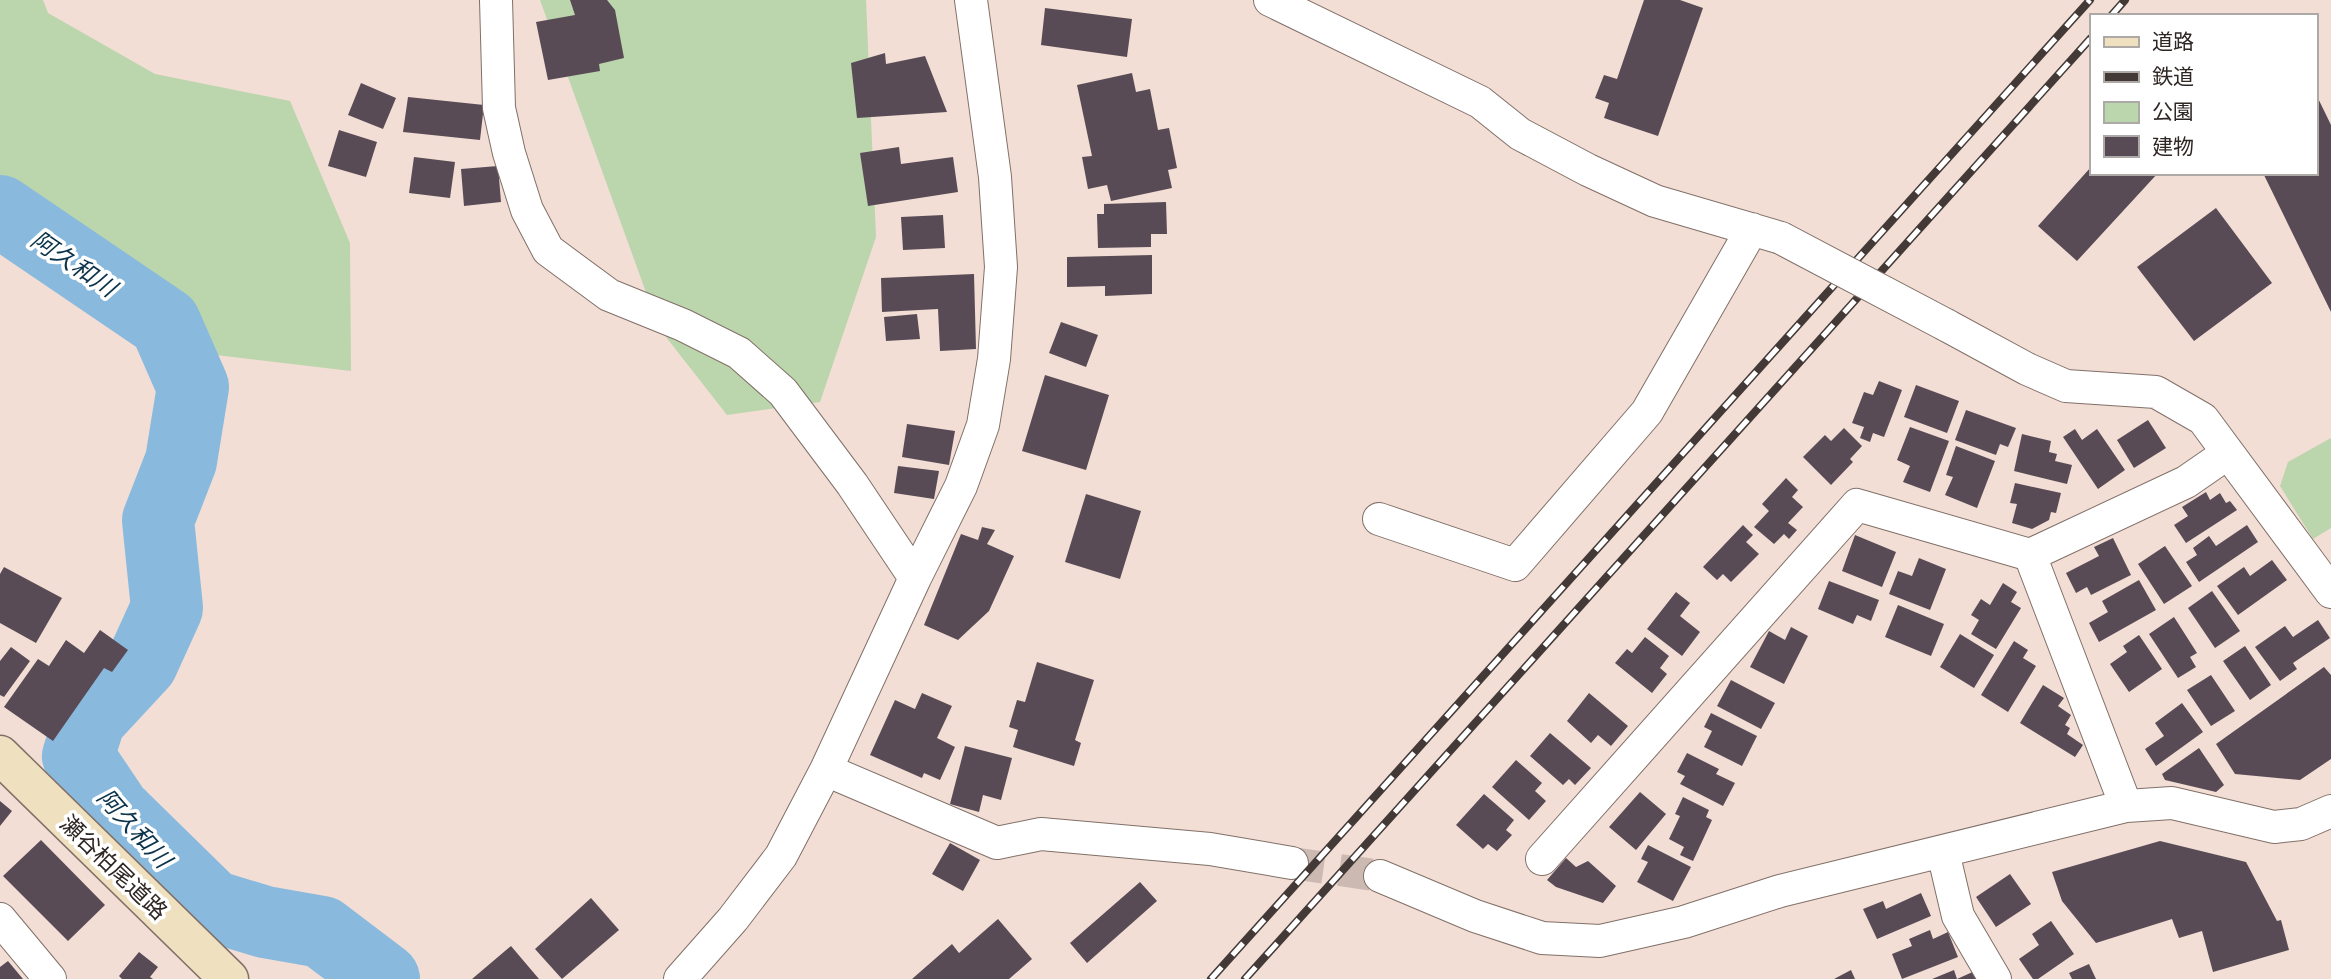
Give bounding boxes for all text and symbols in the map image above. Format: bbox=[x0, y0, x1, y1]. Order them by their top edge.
legend bbox=[2090, 14, 2317, 175]
text: 道路 bbox=[2152, 25, 2194, 55]
text: 鉄道 bbox=[2152, 60, 2194, 90]
text: 公園 bbox=[2152, 95, 2194, 125]
text: 建物 bbox=[2152, 130, 2194, 160]
water label: 阿久和川 bbox=[25, 221, 127, 305]
water label: 阿久和川 bbox=[91, 780, 183, 877]
street label: 瀬谷柏尾道路 bbox=[54, 806, 176, 926]

